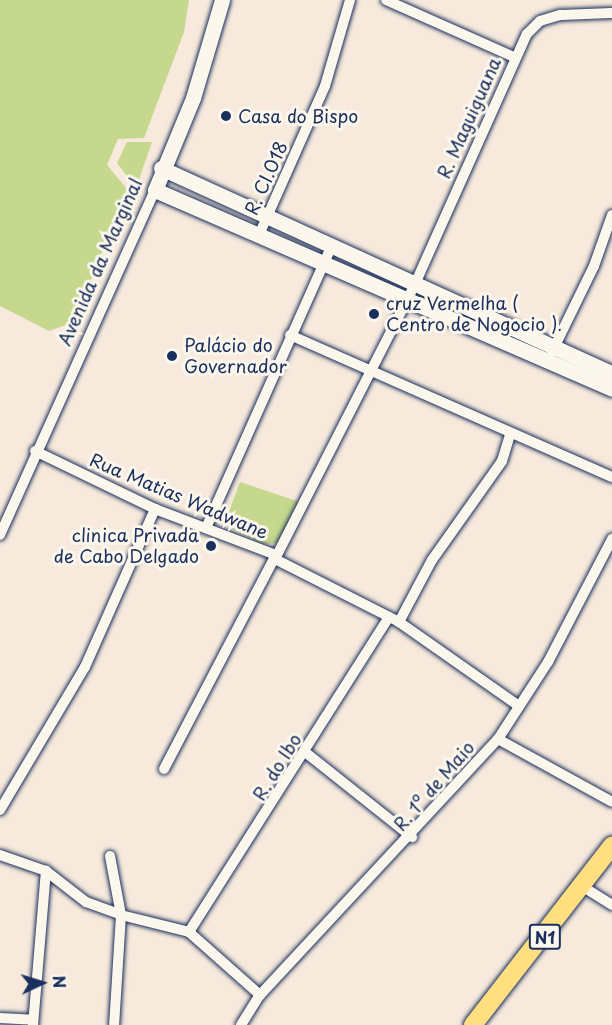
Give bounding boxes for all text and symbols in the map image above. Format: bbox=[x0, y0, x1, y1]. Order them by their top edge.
street label: R. Maguiguana bbox=[432, 54, 506, 182]
place label: Casa do Bispo bbox=[238, 105, 360, 127]
marker: Casa do Bispo bbox=[219, 109, 233, 123]
street label: R. CI.018 bbox=[240, 137, 292, 219]
street label: Avenida da Marginal bbox=[53, 175, 147, 349]
place label: cruz Vermelha ( Centro de Nogocio ). bbox=[386, 293, 563, 336]
marker: cruz Vermelha ( Centro de Nogocio ). bbox=[367, 307, 381, 321]
place label: Palácio do Governador bbox=[184, 335, 287, 378]
marker: Palácio do Governador bbox=[165, 349, 179, 363]
street label: Rua Matias Wadwane bbox=[86, 448, 272, 544]
place label: clinica Privada de Cabo Delgado bbox=[53, 525, 199, 568]
marker: clinica Privada de Cabo Delgado bbox=[204, 539, 218, 553]
street label: R. do Ibo bbox=[248, 729, 306, 805]
street label: R. 1º de Maio bbox=[388, 736, 480, 836]
road number: N1 bbox=[528, 924, 562, 950]
north arrow bbox=[12, 953, 72, 1013]
text: N bbox=[48, 975, 72, 989]

